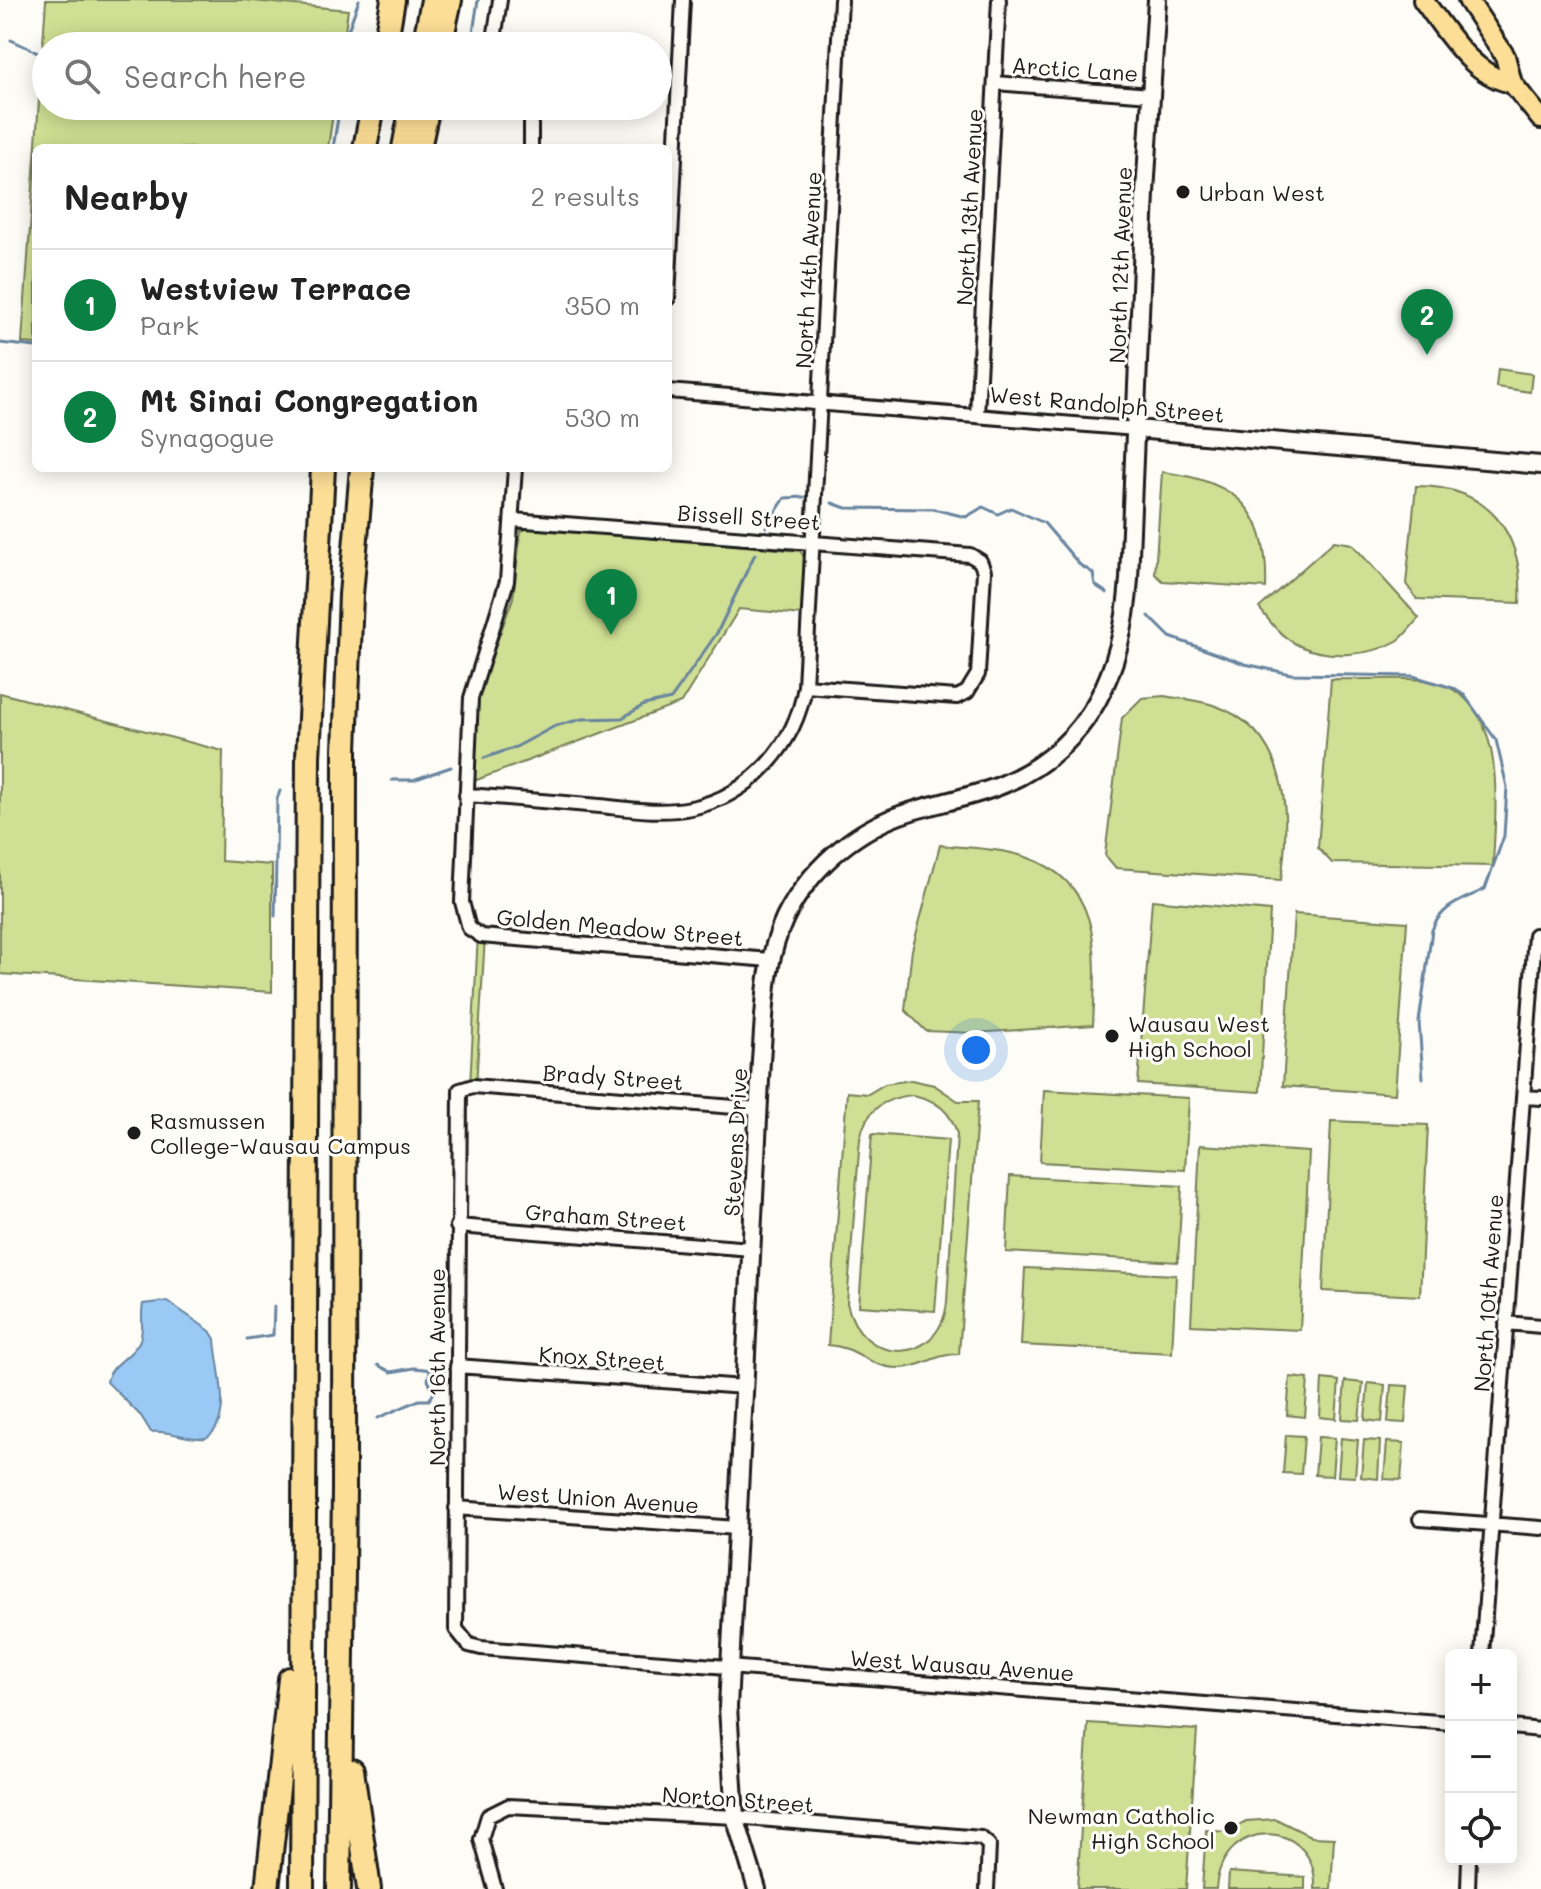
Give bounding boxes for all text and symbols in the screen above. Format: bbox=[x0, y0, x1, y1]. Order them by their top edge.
search box bbox=[32, 32, 672, 120]
street label: Arctic Lane bbox=[1011, 50, 1139, 88]
icon: search bbox=[60, 54, 104, 98]
text: Search here bbox=[124, 56, 307, 96]
street label: North 13th Avenue bbox=[949, 108, 989, 306]
street label: North 12th Avenue bbox=[1102, 166, 1138, 364]
street label: North 14th Avenue bbox=[788, 171, 828, 369]
text: Nearby bbox=[64, 174, 189, 219]
place label: Urban West bbox=[1199, 178, 1325, 207]
text: 2 results bbox=[531, 179, 640, 213]
marker: Urban West bbox=[1174, 183, 1192, 201]
text: Westview Terrace bbox=[140, 268, 411, 308]
text: 1 bbox=[84, 288, 96, 322]
text: 350 m bbox=[565, 288, 640, 322]
pin: 2 bbox=[1401, 289, 1453, 355]
text: Park bbox=[140, 308, 199, 342]
street label: West Randolph Street bbox=[988, 379, 1226, 429]
text: Mt Sinai Congregation bbox=[140, 380, 478, 420]
text: 2 bbox=[83, 400, 97, 434]
text: 530 m bbox=[565, 400, 640, 434]
text: Synagogue bbox=[140, 420, 275, 454]
street label: Bissell Street bbox=[676, 498, 822, 536]
pin: 1 bbox=[585, 569, 637, 635]
street label: Golden Meadow Street bbox=[495, 902, 745, 952]
place label: Wausau West High School bbox=[1128, 1009, 1270, 1063]
marker: Wausau West High School bbox=[1103, 1027, 1121, 1045]
your location bbox=[956, 1030, 996, 1070]
street label: Brady Street bbox=[542, 1058, 684, 1096]
street label: Stevens Drive bbox=[717, 1067, 753, 1217]
place label: Rasmussen College-Wausau Campus bbox=[150, 1106, 411, 1160]
marker: Rasmussen College-Wausau Campus bbox=[125, 1124, 143, 1142]
street label: North 10th Avenue bbox=[1467, 1193, 1509, 1393]
street label: Graham Street bbox=[524, 1197, 688, 1237]
street label: North 16th Avenue bbox=[422, 1268, 451, 1466]
street label: Knox Street bbox=[538, 1339, 666, 1377]
street label: West Union Avenue bbox=[496, 1476, 700, 1520]
street label: West Wausau Avenue bbox=[849, 1643, 1075, 1687]
map controls bbox=[1445, 1649, 1517, 1865]
button: + bbox=[1445, 1649, 1517, 1721]
button: − bbox=[1445, 1721, 1517, 1793]
street label: Norton Street bbox=[661, 1779, 815, 1819]
button: locate bbox=[1445, 1793, 1517, 1865]
place label: Newman Catholic High School bbox=[1028, 1801, 1215, 1855]
marker: Newman Catholic High School bbox=[1222, 1819, 1240, 1837]

